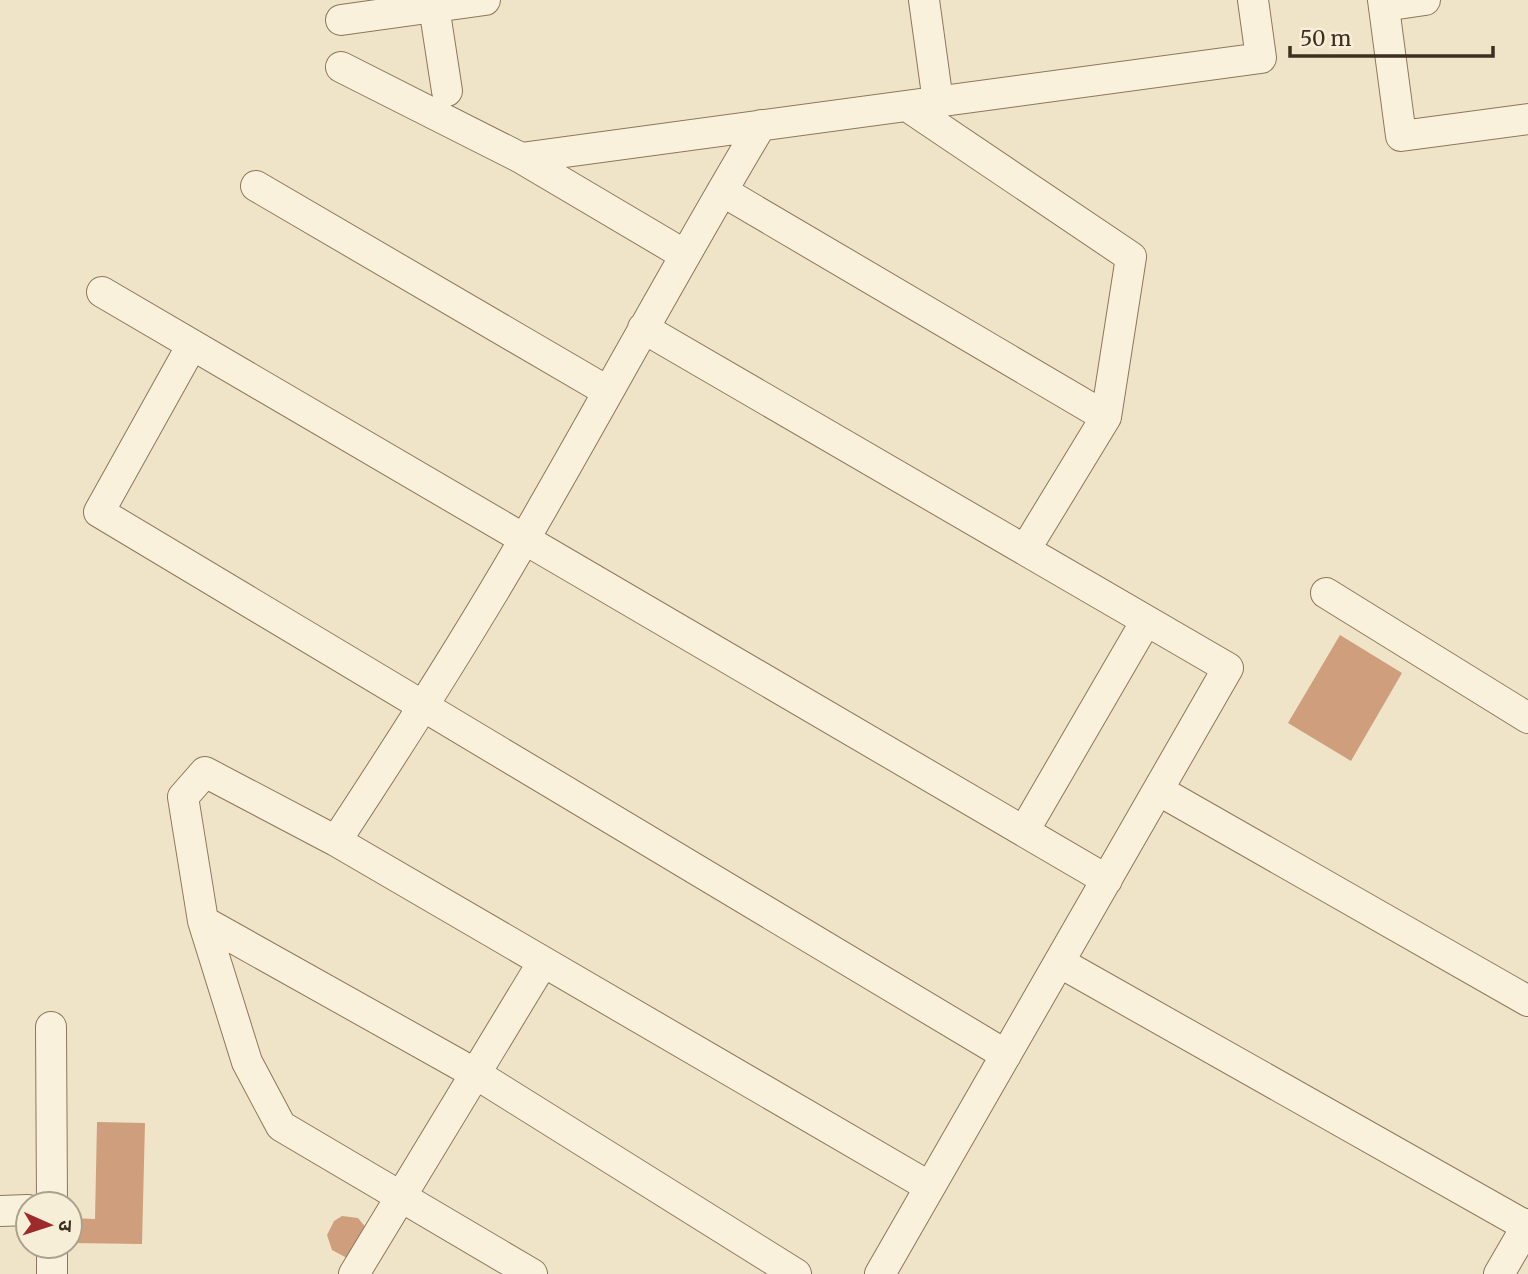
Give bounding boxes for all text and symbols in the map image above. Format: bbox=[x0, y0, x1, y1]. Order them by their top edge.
scale bar bbox=[1290, 14, 1493, 58]
text: 50 m bbox=[1300, 25, 1351, 52]
north arrow bbox=[14, 1190, 84, 1260]
text: उ bbox=[54, 1220, 78, 1233]

